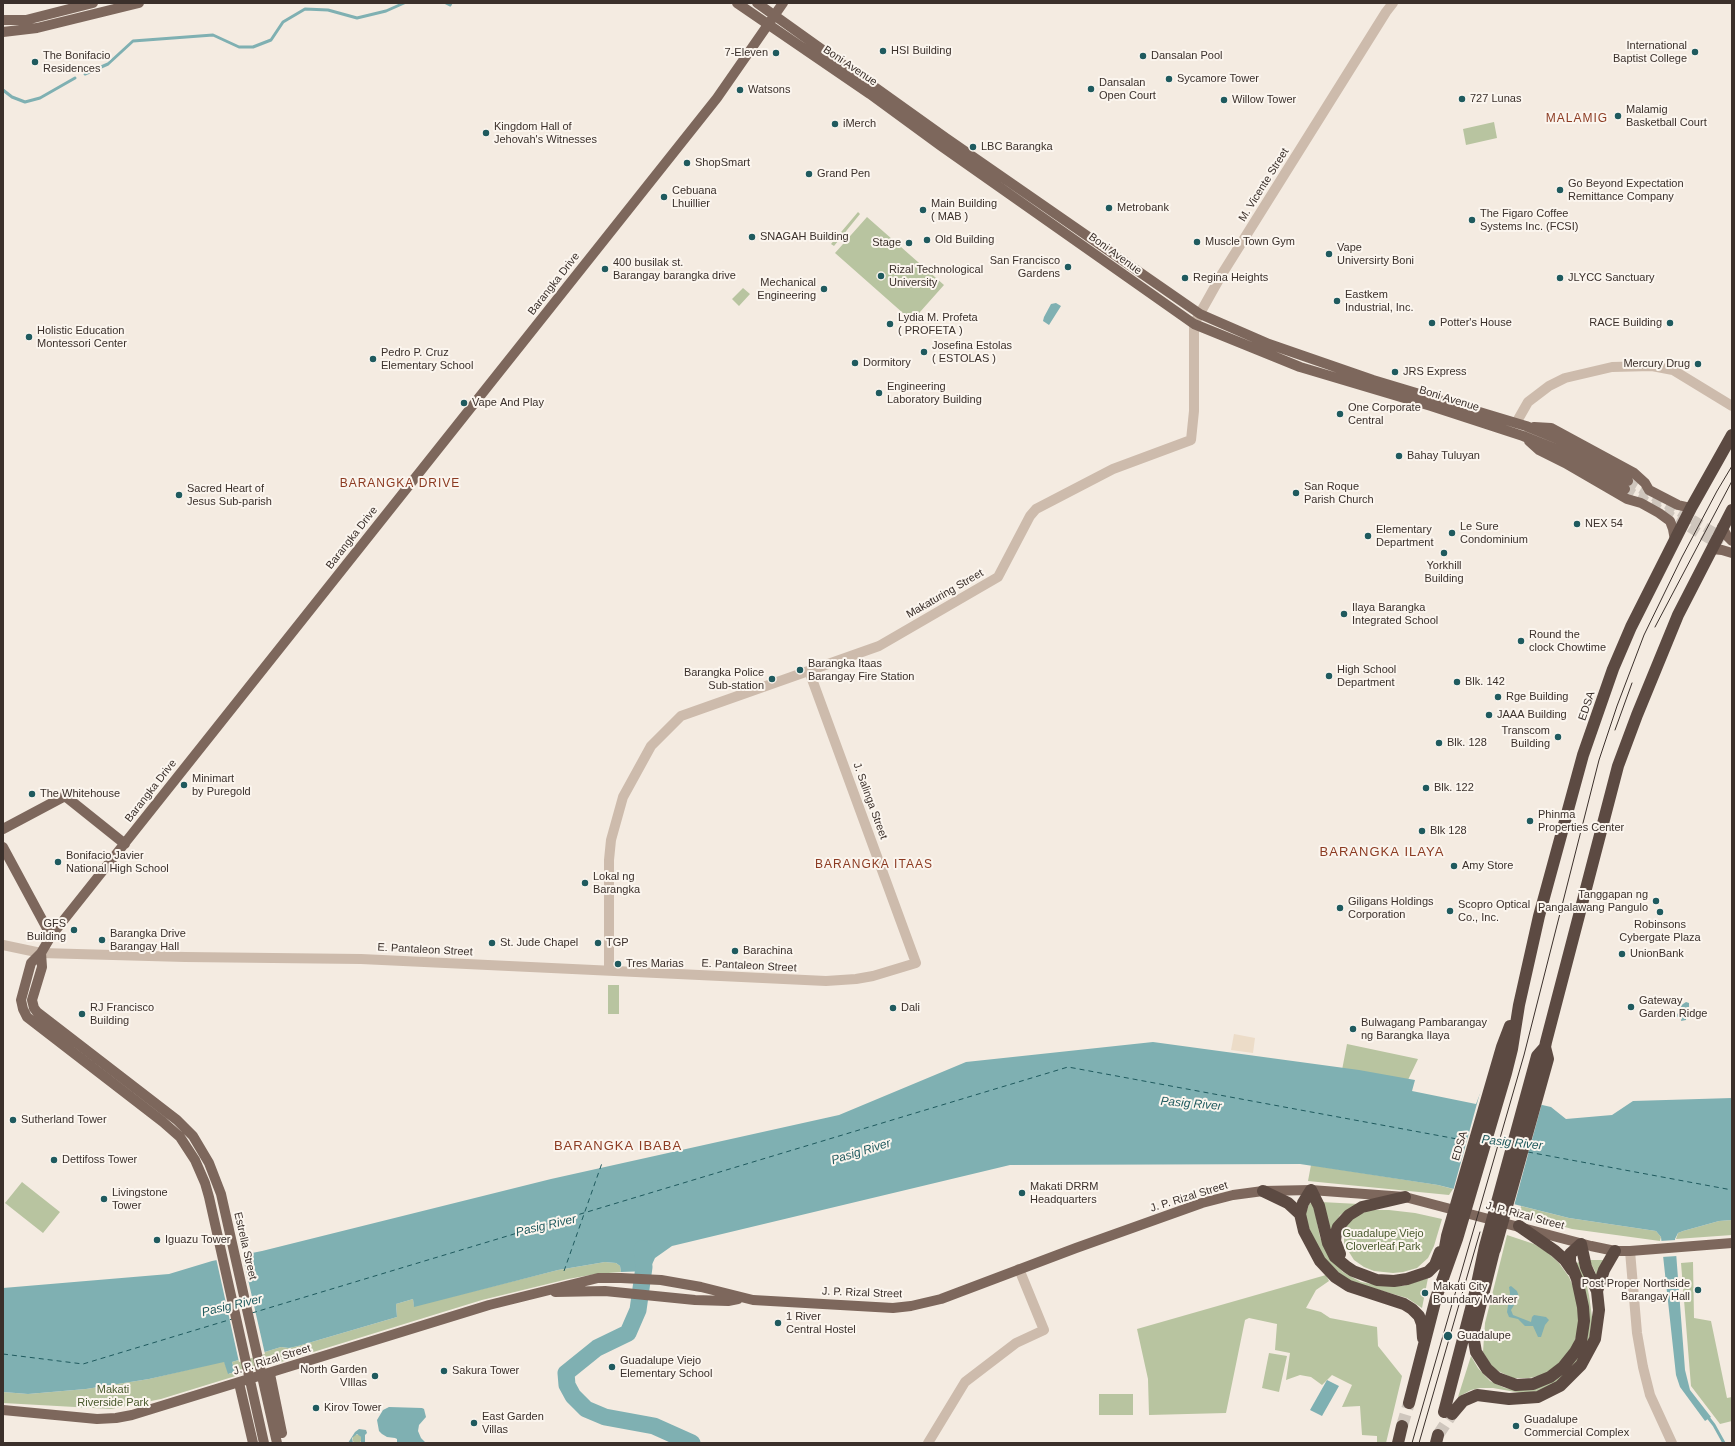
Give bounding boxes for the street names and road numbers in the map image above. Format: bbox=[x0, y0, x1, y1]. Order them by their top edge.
street label: Boni Avenue bbox=[821, 43, 879, 89]
street label: M. Vicente Street bbox=[1236, 146, 1292, 224]
street label: Boni Avenue bbox=[1086, 230, 1144, 278]
street label: Barangka Drive bbox=[525, 250, 583, 318]
street label: Boni Avenue bbox=[1417, 384, 1481, 414]
street label: Barangka Drive bbox=[323, 504, 381, 572]
street label: Makaturing Street bbox=[904, 567, 986, 621]
street label: EDSA bbox=[1576, 690, 1598, 722]
street label: Barangka Drive bbox=[122, 757, 180, 825]
street label: J. Salinga Street bbox=[850, 761, 890, 841]
street label: E. Pantaleon Street bbox=[377, 941, 473, 959]
street label: E. Pantaleon Street bbox=[701, 957, 797, 975]
street label: EDSA bbox=[1450, 1130, 1470, 1162]
street label: J. P. Rizal Street bbox=[1149, 1179, 1229, 1215]
street label: J. P. Rizal Street bbox=[1484, 1199, 1566, 1233]
street label: Estrella Street bbox=[231, 1211, 259, 1281]
street label: J. P. Rizal Street bbox=[822, 1285, 902, 1301]
street label: J. P. Rizal Street bbox=[232, 1342, 312, 1378]

